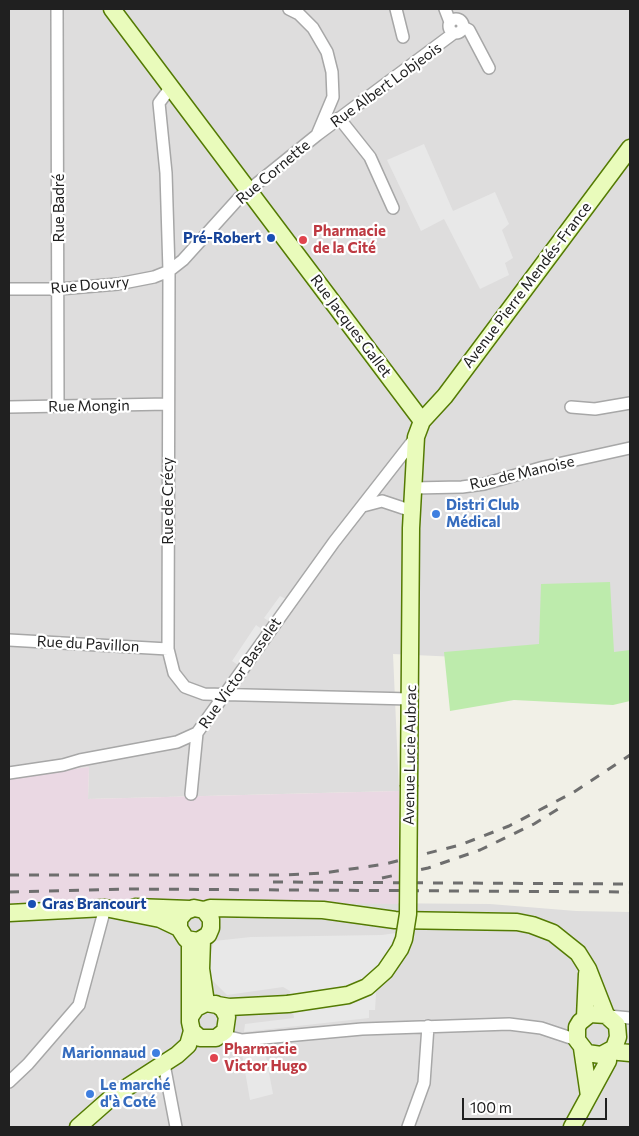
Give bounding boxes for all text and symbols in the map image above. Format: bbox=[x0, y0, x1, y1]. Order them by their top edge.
street label: Rue Albert Lobjeois bbox=[327, 39, 445, 131]
street label: Rue Cornette bbox=[232, 136, 314, 208]
street label: Rue Badré bbox=[50, 174, 68, 242]
street label: Avenue Pierre Mendés-France bbox=[459, 198, 595, 372]
place label: Pharmacie de la Cité bbox=[313, 222, 386, 257]
place label: Pré-Robert bbox=[183, 229, 261, 247]
marker: Pré-Robert bbox=[265, 232, 277, 244]
marker: Pharmacie de la Cité bbox=[297, 234, 309, 246]
street label: Rue Jacques Gallet bbox=[307, 271, 395, 381]
street label: Rue Douvry bbox=[50, 273, 130, 297]
street label: Rue Mongin bbox=[48, 396, 130, 416]
street label: Rue de Manoise bbox=[468, 452, 576, 494]
street label: Rue de Crécy bbox=[159, 457, 177, 545]
place label: Distri Club Médical bbox=[446, 496, 519, 531]
marker: Distri Club Médical bbox=[430, 508, 442, 520]
street label: Rue Victor Basselet bbox=[195, 614, 285, 732]
street label: Rue du Pavillon bbox=[36, 632, 140, 656]
street label: Avenue Lucie Aubrac bbox=[400, 685, 420, 825]
place label: Gras Brancourt bbox=[42, 895, 147, 913]
marker: Gras Brancourt bbox=[26, 898, 38, 910]
place label: Pharmacie Victor Hugo bbox=[224, 1040, 307, 1075]
place label: Marionnaud bbox=[62, 1044, 146, 1062]
marker: Marionnaud bbox=[150, 1047, 162, 1059]
marker: Pharmacie Victor Hugo bbox=[208, 1052, 220, 1064]
place label: Le marché d'à Coté bbox=[100, 1076, 170, 1111]
marker: Le marché d'à Coté bbox=[84, 1088, 96, 1100]
scale bar bbox=[464, 1088, 609, 1120]
text: 100 m bbox=[470, 1098, 512, 1116]

